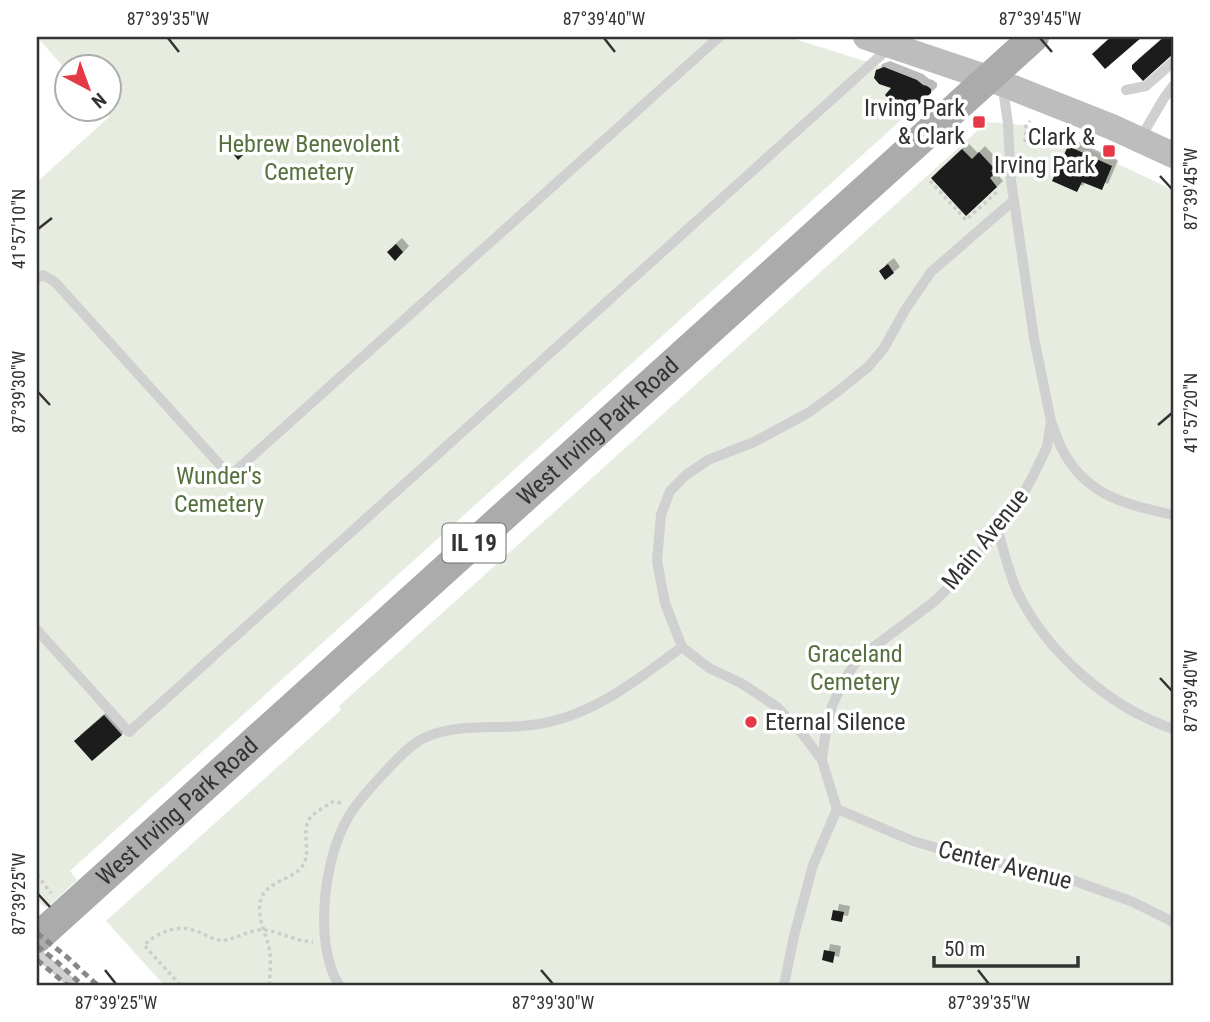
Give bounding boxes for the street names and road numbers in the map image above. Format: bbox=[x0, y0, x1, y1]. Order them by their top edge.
street label: West Irving Park Road bbox=[512, 351, 684, 511]
street label: Main Avenue bbox=[936, 483, 1034, 595]
road number: IL 19 bbox=[442, 524, 505, 562]
street label: West Irving Park Road bbox=[91, 731, 264, 891]
street label: Center Avenue bbox=[935, 835, 1075, 895]

